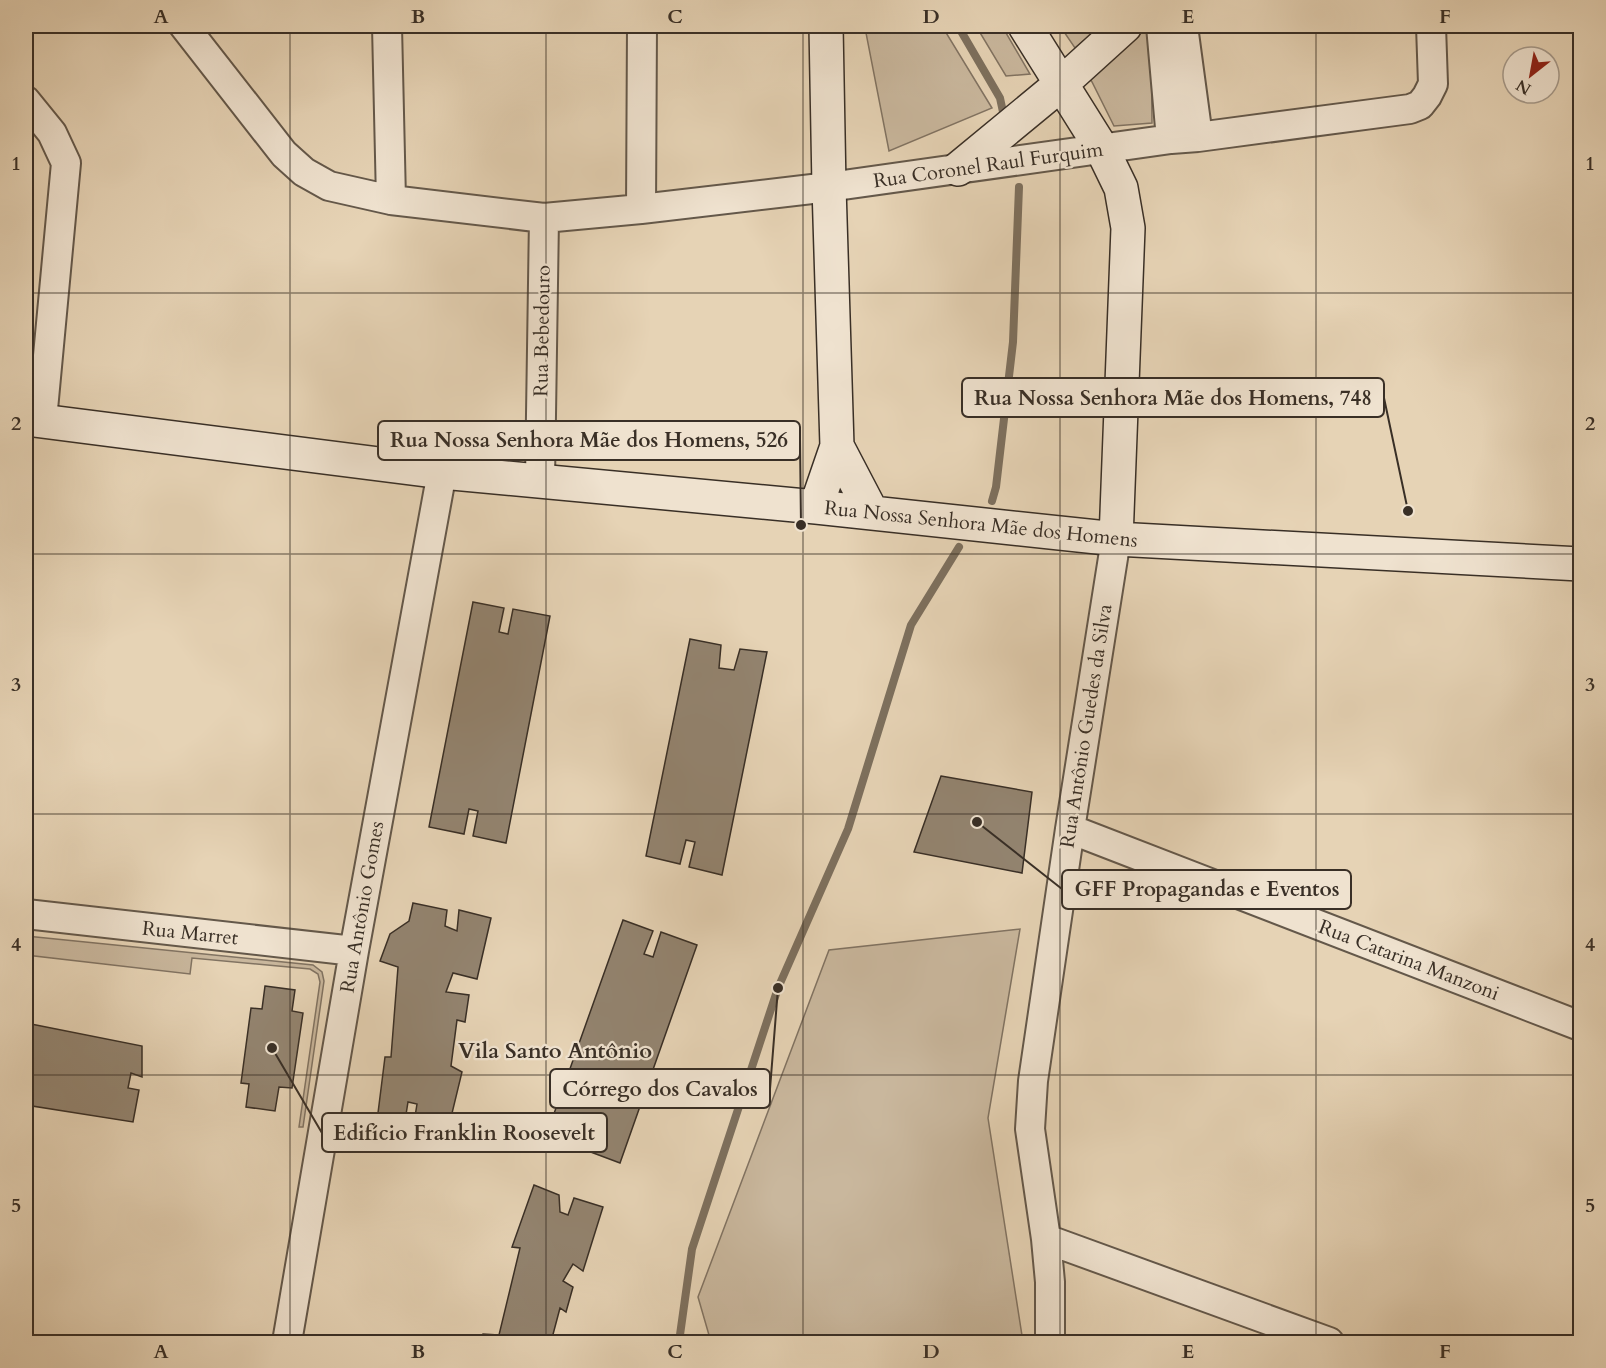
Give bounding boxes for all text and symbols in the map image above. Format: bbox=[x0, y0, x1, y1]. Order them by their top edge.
text: A bbox=[153, 3, 169, 30]
text: B bbox=[411, 3, 425, 30]
text: C bbox=[667, 3, 683, 30]
text: D bbox=[922, 3, 940, 30]
text: E bbox=[1182, 3, 1194, 30]
text: F bbox=[1439, 3, 1451, 30]
north arrow bbox=[1501, 45, 1561, 105]
text: N bbox=[1512, 74, 1535, 100]
street label: Rua Coronel Raul Furquim bbox=[871, 135, 1105, 194]
text: 1 bbox=[11, 150, 21, 177]
text: 1 bbox=[1585, 150, 1595, 177]
street label: Rua Bebedouro bbox=[527, 265, 557, 397]
callout: Rua Nossa Senhora Mãe dos Homens, 748 bbox=[962, 378, 1384, 417]
text: Rua Nossa Senhora Mãe dos Homens, 748 bbox=[974, 384, 1372, 413]
text: 2 bbox=[11, 410, 21, 437]
text: 2 bbox=[1585, 410, 1595, 437]
callout: Rua Nossa Senhora Mãe dos Homens, 526 bbox=[378, 421, 800, 460]
text: Rua Nossa Senhora Mãe dos Homens, 526 bbox=[390, 426, 788, 455]
street label: Rua Nossa Senhora Mãe dos Homens bbox=[823, 494, 1139, 554]
street label: Rua Antônio Guedes da Silva bbox=[1053, 602, 1119, 850]
text: 3 bbox=[11, 671, 21, 698]
text: 3 bbox=[1585, 671, 1595, 698]
street label: Rua Antônio Gomes bbox=[334, 819, 390, 995]
callout: GFF Propagandas e Eventos bbox=[1062, 870, 1351, 909]
text: GFF Propagandas e Eventos bbox=[1074, 875, 1340, 904]
street label: Rua Catarina Manzoni bbox=[1315, 913, 1504, 1007]
street label: Rua Marret bbox=[141, 915, 240, 952]
text: 4 bbox=[11, 931, 21, 958]
text: 4 bbox=[1585, 931, 1595, 958]
district label: Vila Santo Antônio bbox=[458, 1036, 652, 1066]
callout: Córrego dos Cavalos bbox=[550, 1069, 770, 1108]
text: Córrego dos Cavalos bbox=[562, 1075, 758, 1104]
callout: Edifício Franklin Roosevelt bbox=[322, 1113, 607, 1152]
text: Edifício Franklin Roosevelt bbox=[333, 1119, 595, 1148]
text: 5 bbox=[11, 1192, 21, 1219]
text: 5 bbox=[1585, 1192, 1595, 1219]
text: A bbox=[153, 1338, 169, 1365]
text: B bbox=[411, 1338, 425, 1365]
text: C bbox=[667, 1338, 683, 1365]
text: D bbox=[922, 1338, 940, 1365]
text: E bbox=[1182, 1338, 1194, 1365]
text: F bbox=[1439, 1338, 1451, 1365]

